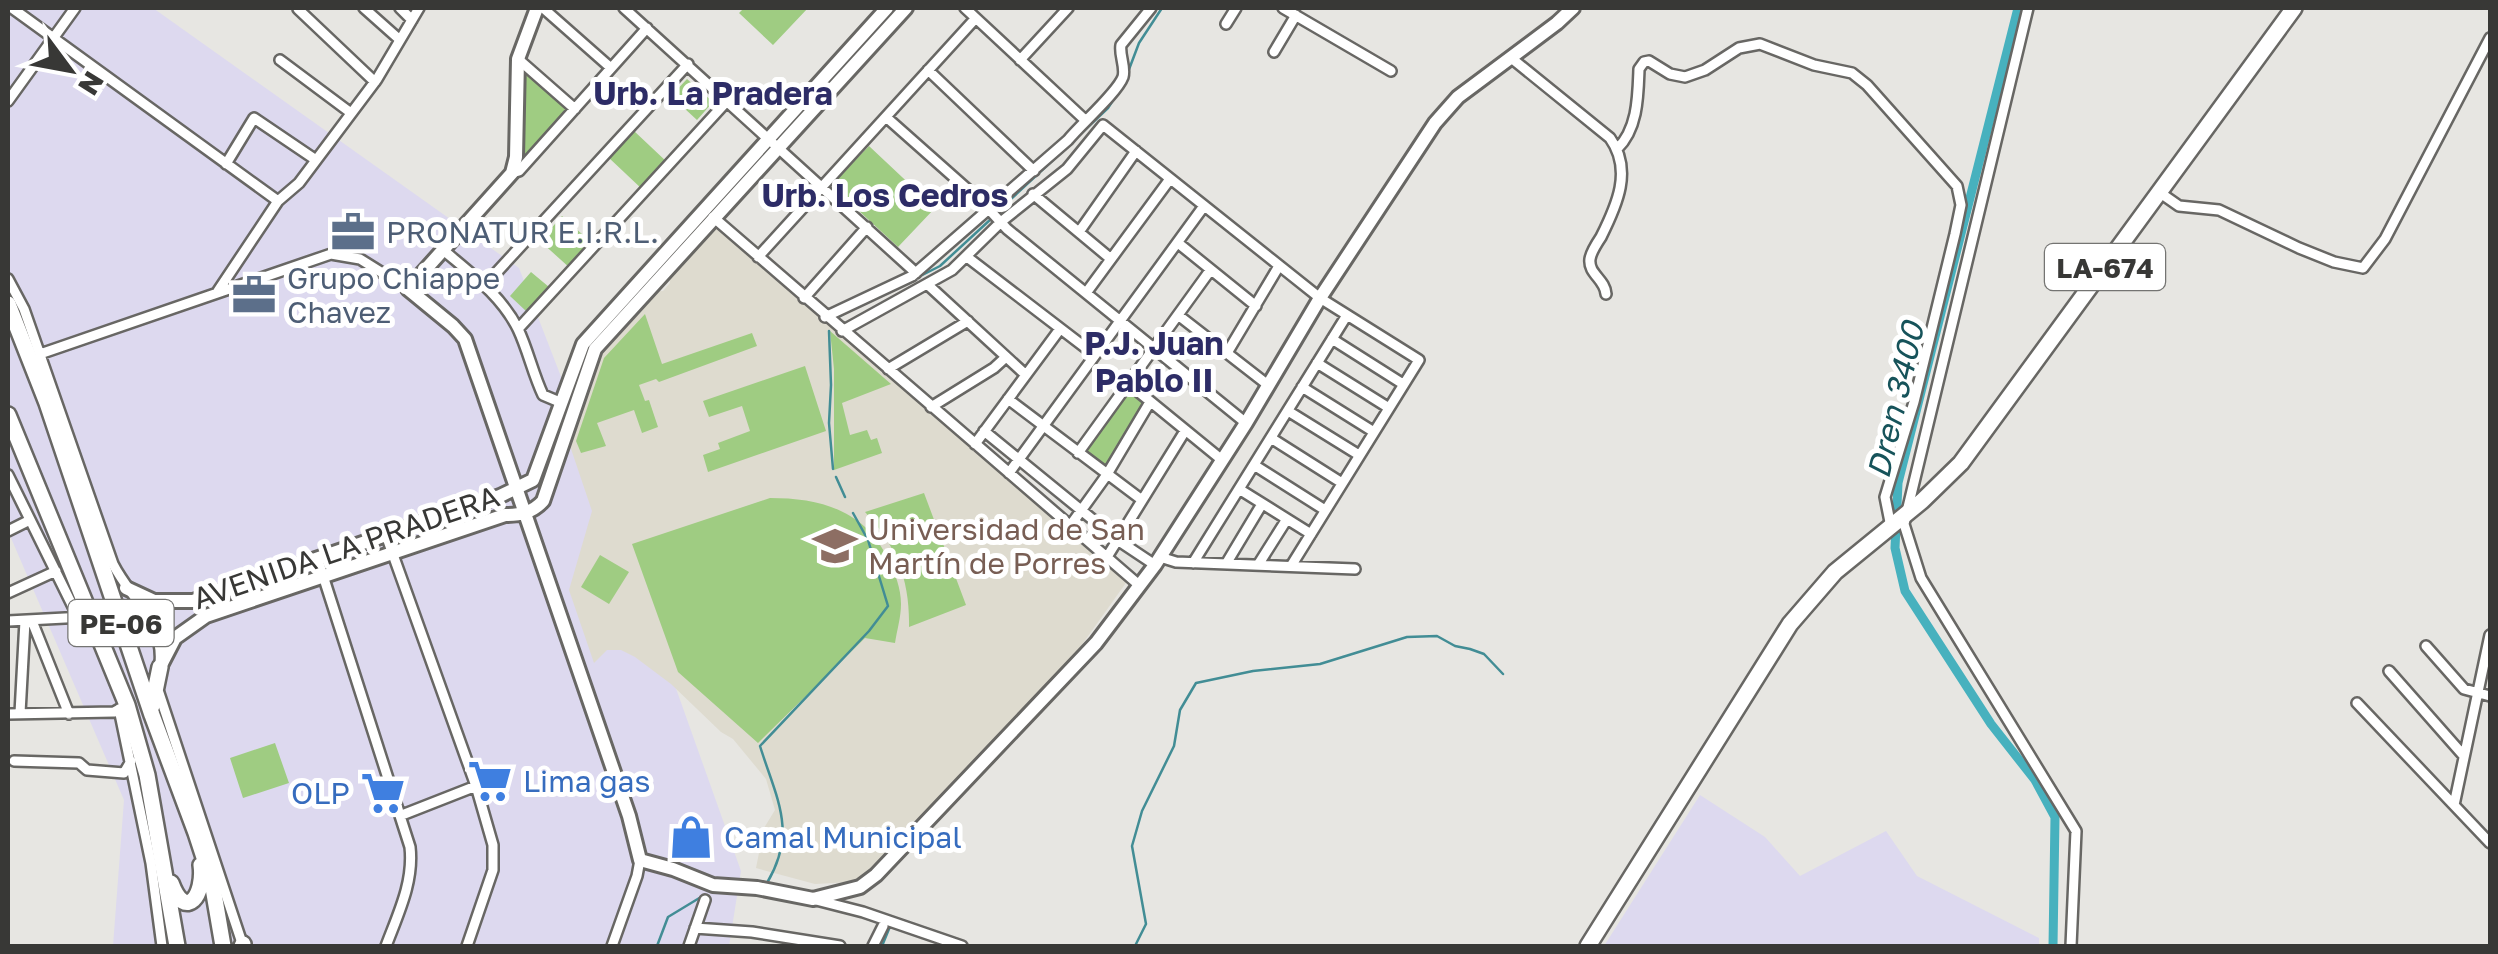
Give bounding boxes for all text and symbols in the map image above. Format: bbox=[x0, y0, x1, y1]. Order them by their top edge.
north arrow bbox=[20, 20, 120, 120]
text: N bbox=[72, 66, 111, 101]
district label: Urb. La Pradera bbox=[593, 74, 833, 112]
district label: Urb. Los Cedros bbox=[762, 176, 1009, 214]
office icon: PRONATUR E.I.R.L. bbox=[329, 208, 377, 256]
place label: PRONATUR E.I.R.L. bbox=[386, 214, 659, 250]
road number: LA-674 bbox=[2045, 244, 2165, 290]
place label: Grupo Chiappe Chavez bbox=[287, 260, 500, 330]
office icon: Grupo Chiappe Chavez bbox=[230, 271, 278, 319]
water label: Dren 3400 bbox=[1859, 316, 1932, 482]
district label: P.J. Juan Pablo II bbox=[1084, 324, 1224, 399]
street label: AVENIDA LA PRADERA bbox=[188, 478, 504, 616]
place label: Universidad de San Martín de Porres bbox=[868, 511, 1145, 581]
school or university icon: Universidad de San Martín de Porres bbox=[811, 522, 859, 570]
road number: PE-06 bbox=[68, 600, 174, 646]
supermarket icon: Lima gas bbox=[466, 757, 514, 805]
place label: Lima gas bbox=[523, 763, 650, 799]
supermarket icon: OLP bbox=[359, 769, 407, 817]
place label: OLP bbox=[291, 775, 350, 811]
shop icon: Camal Municipal bbox=[667, 813, 715, 861]
place label: Camal Municipal bbox=[724, 819, 962, 855]

